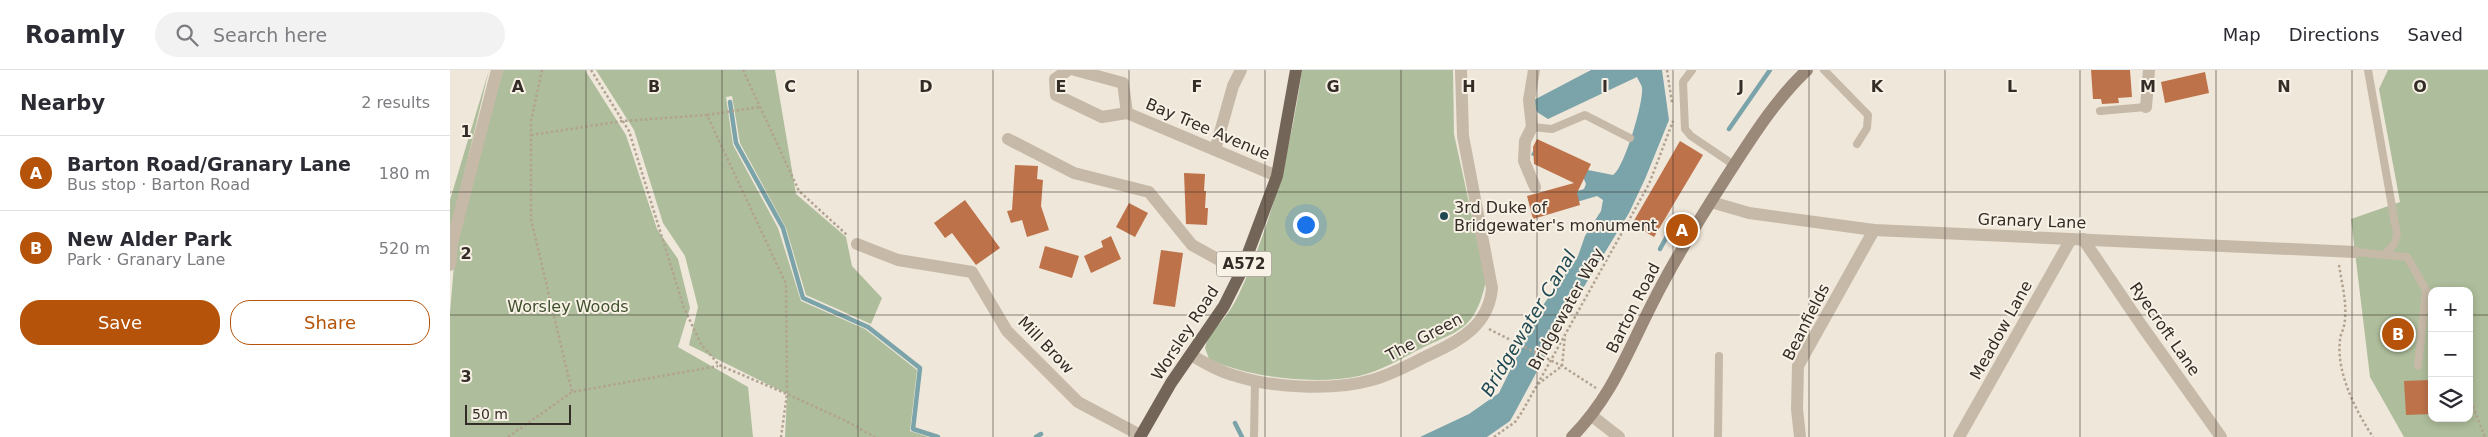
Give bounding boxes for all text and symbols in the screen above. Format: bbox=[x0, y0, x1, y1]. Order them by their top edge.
search box bbox=[155, 12, 505, 57]
text: Roamly bbox=[25, 21, 125, 49]
icon: search bbox=[173, 21, 201, 49]
text: Search here bbox=[213, 24, 327, 46]
text: Map bbox=[2223, 24, 2261, 45]
text: Directions bbox=[2289, 24, 2379, 45]
text: Saved bbox=[2407, 24, 2463, 45]
text: A bbox=[512, 77, 525, 96]
text: B bbox=[648, 77, 660, 96]
text: C bbox=[784, 77, 796, 96]
text: D bbox=[919, 77, 933, 96]
text: E bbox=[1056, 77, 1066, 96]
text: F bbox=[1192, 77, 1202, 96]
text: G bbox=[1326, 77, 1340, 96]
text: H bbox=[1462, 77, 1476, 96]
text: I bbox=[1602, 77, 1608, 96]
text: J bbox=[1737, 77, 1744, 96]
text: K bbox=[1871, 77, 1884, 96]
text: L bbox=[2007, 77, 2017, 96]
text: M bbox=[2140, 77, 2156, 96]
text: N bbox=[2277, 77, 2291, 96]
text: O bbox=[2413, 77, 2427, 96]
text: Nearby bbox=[20, 91, 105, 115]
text: 2 results bbox=[361, 93, 430, 112]
street label: Bay Tree Avenue bbox=[1143, 94, 1273, 164]
text: 1 bbox=[460, 122, 472, 141]
text: Barton Road/Granary Lane bbox=[67, 153, 351, 175]
text: A bbox=[30, 164, 42, 183]
text: 180 m bbox=[379, 164, 430, 183]
text: Bus stop · Barton Road bbox=[67, 175, 250, 194]
place label: 3rd Duke of Bridgewater's monument bbox=[1454, 198, 1657, 235]
marker: 3rd Duke of Bridgewater's monument bbox=[1438, 210, 1450, 222]
street label: Granary Lane bbox=[1977, 210, 2087, 232]
pin: A bbox=[1666, 211, 1698, 249]
your location bbox=[1293, 212, 1319, 238]
text: New Alder Park bbox=[67, 228, 232, 250]
text: B bbox=[30, 239, 42, 258]
text: 520 m bbox=[379, 239, 430, 258]
text: 2 bbox=[460, 244, 472, 263]
street label: Bridgewater Way bbox=[1525, 245, 1607, 373]
water label: Bridgewater Canal bbox=[1476, 246, 1580, 400]
text: Park · Granary Lane bbox=[67, 250, 225, 269]
road number: A572 bbox=[1216, 252, 1272, 276]
street label: Barton Road bbox=[1602, 260, 1664, 356]
street label: Meadow Lane bbox=[1966, 277, 2036, 383]
street label: Ryecroft Lane bbox=[2126, 279, 2204, 379]
street label: Beanfields bbox=[1779, 280, 1833, 364]
street label: Worsley Road bbox=[1147, 282, 1223, 384]
map controls bbox=[2428, 287, 2473, 422]
button: + bbox=[2428, 287, 2473, 332]
park label: Worsley Woods bbox=[507, 297, 629, 316]
button: Save bbox=[20, 300, 220, 345]
button: Share bbox=[230, 300, 430, 345]
street label: The Green bbox=[1382, 309, 1465, 365]
street label: Mill Brow bbox=[1014, 312, 1078, 378]
pin: B bbox=[2382, 315, 2414, 353]
button: − bbox=[2428, 332, 2473, 377]
text: 3 bbox=[460, 367, 472, 386]
button: layers bbox=[2428, 377, 2473, 422]
scale bar bbox=[465, 402, 571, 425]
text: 50 m bbox=[472, 406, 508, 422]

